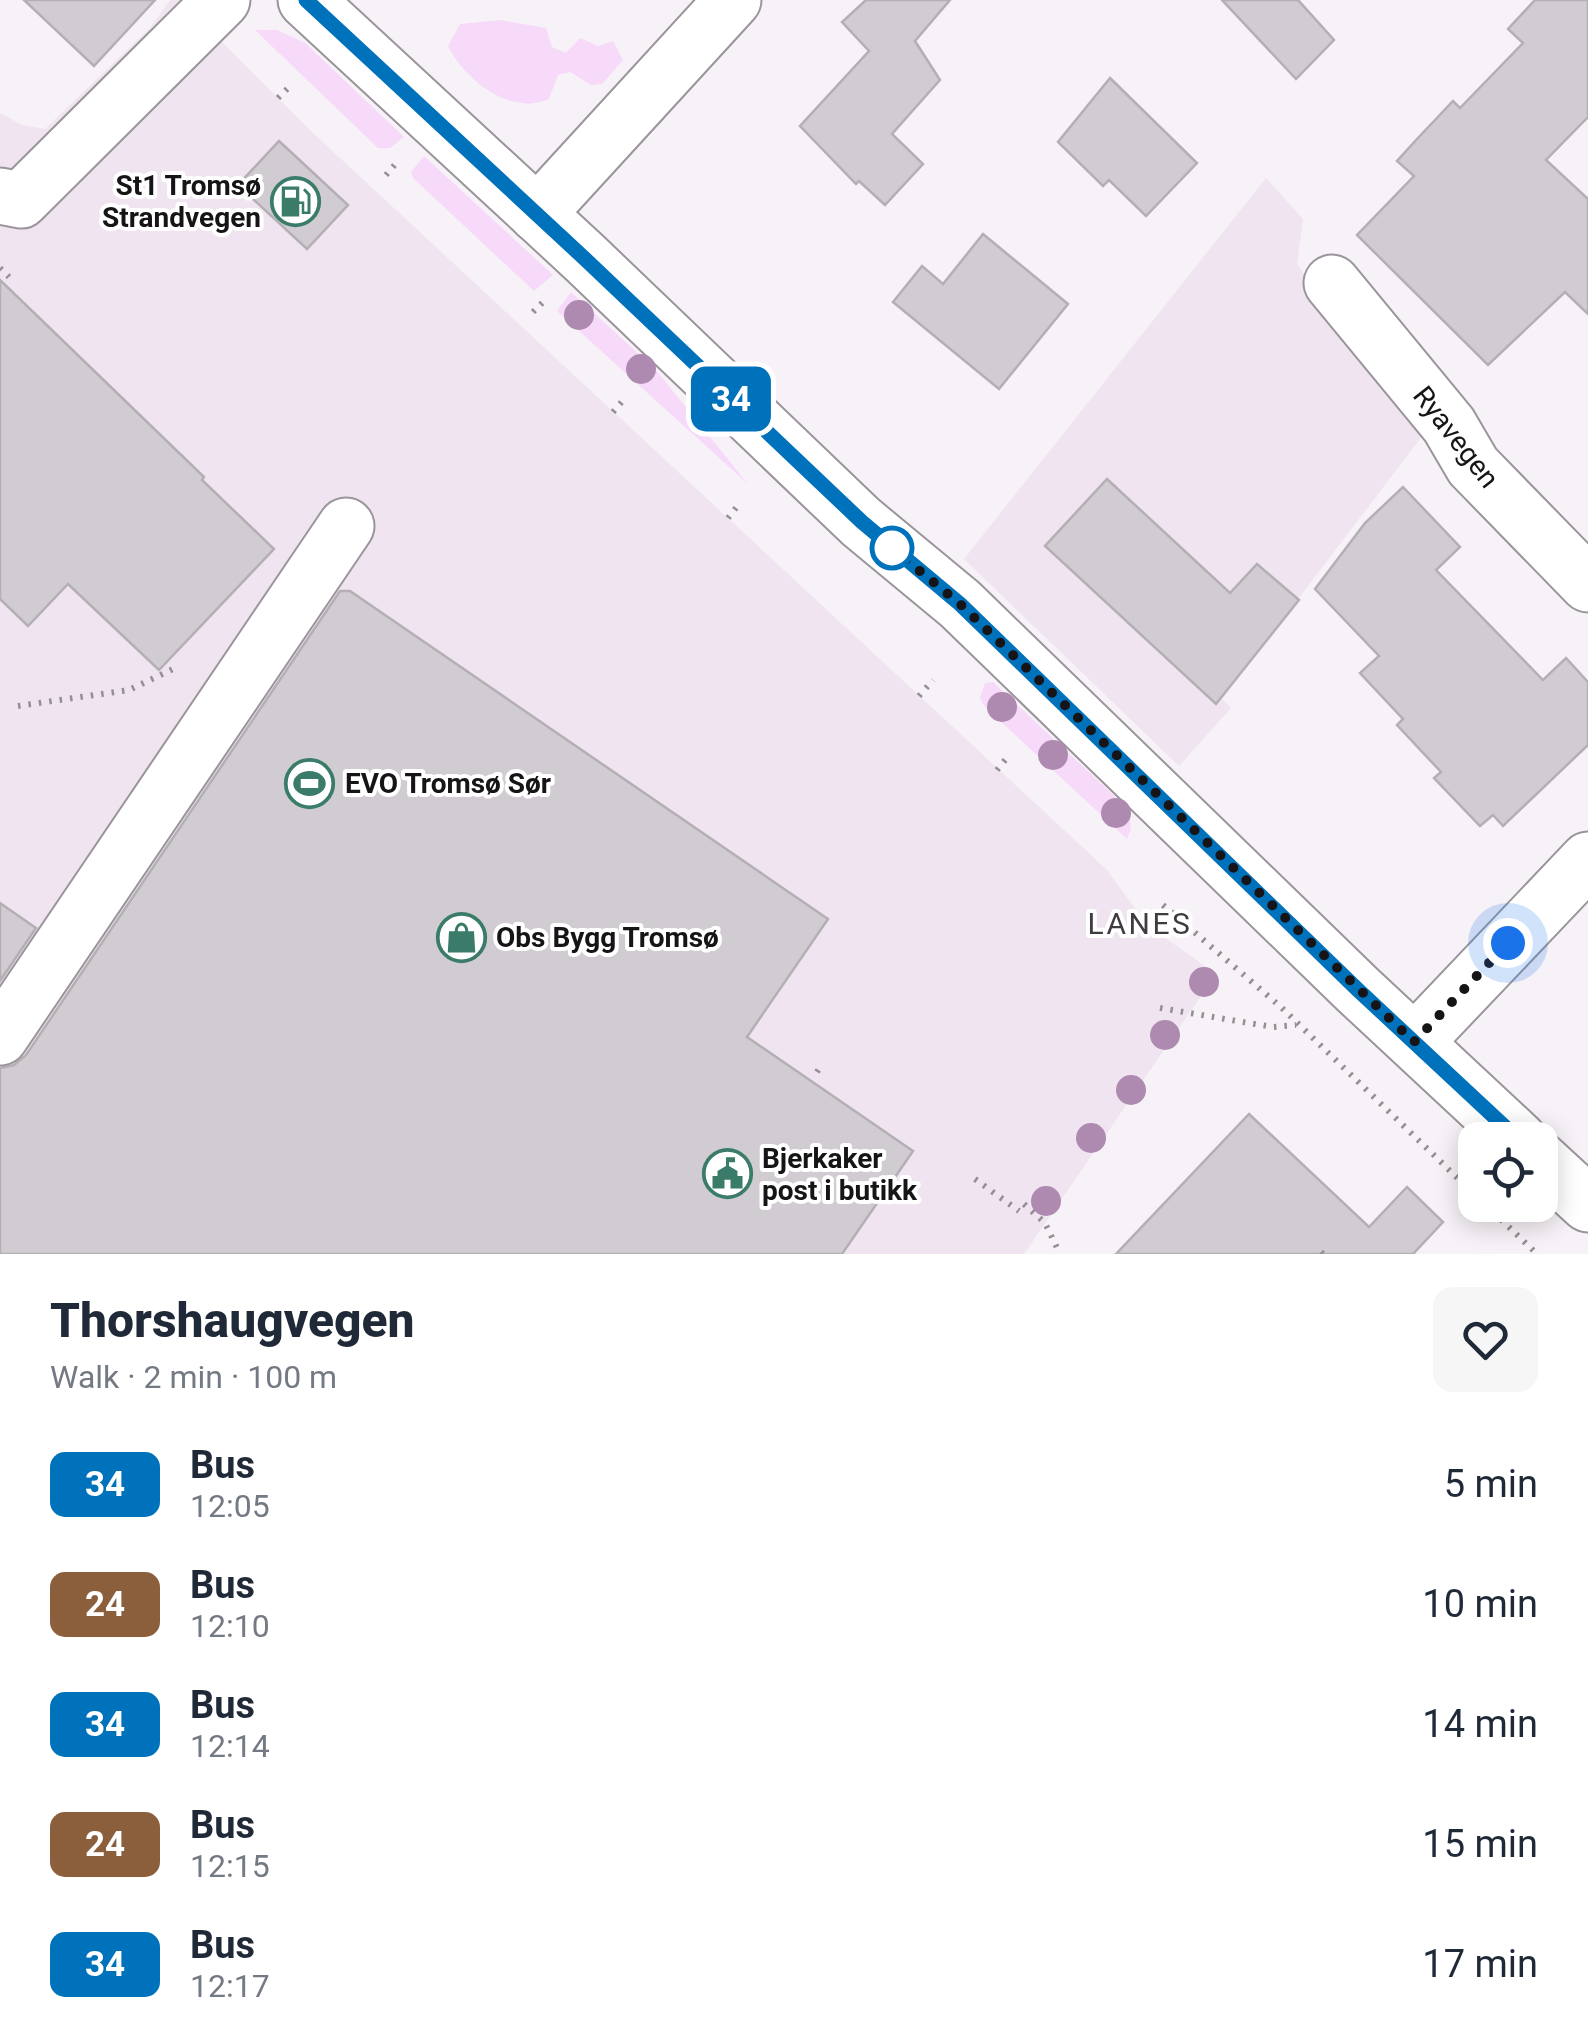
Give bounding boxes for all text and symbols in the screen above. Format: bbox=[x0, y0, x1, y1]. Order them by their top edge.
place label: St1 Tromsø Strandvegen bbox=[102, 169, 261, 234]
fuel station icon: St1 Tromsø Strandvegen bbox=[270, 175, 322, 227]
line badge: 34 bbox=[686, 366, 776, 432]
text: 34 bbox=[711, 379, 751, 420]
street label: Ryavegen bbox=[1406, 380, 1506, 494]
unlabelled marker bbox=[871, 527, 913, 569]
sports icon: EVO Tromsø Sør bbox=[284, 757, 336, 809]
place label: EVO Tromsø Sør bbox=[345, 767, 551, 800]
district label: LANES bbox=[1088, 906, 1192, 941]
shop icon: Obs Bygg Tromsø bbox=[435, 911, 487, 963]
your location bbox=[1483, 918, 1533, 968]
place label: Obs Bygg Tromsø bbox=[496, 921, 719, 954]
map controls bbox=[1458, 1122, 1558, 1222]
button: locate bbox=[1458, 1122, 1558, 1222]
place label: Bjerkaker post i butikk bbox=[762, 1142, 918, 1207]
public building icon: Bjerkaker post i butikk bbox=[701, 1148, 753, 1200]
button: heart bbox=[1433, 1287, 1538, 1392]
text: Thorshaugvegen bbox=[50, 1292, 414, 1349]
text: Walk · 2 min · 100 m bbox=[50, 1358, 337, 1396]
text: Bus bbox=[190, 1443, 255, 1487]
text: 5 min bbox=[1444, 1462, 1538, 1506]
text: 34 bbox=[85, 1464, 125, 1505]
text: 12:05 bbox=[190, 1487, 270, 1525]
text: Bus bbox=[190, 1563, 255, 1607]
text: 10 min bbox=[1422, 1582, 1538, 1626]
text: 24 bbox=[85, 1584, 125, 1625]
text: 12:10 bbox=[190, 1607, 270, 1645]
text: Bus bbox=[190, 1683, 255, 1727]
text: 14 min bbox=[1422, 1702, 1538, 1746]
text: 34 bbox=[85, 1704, 125, 1745]
text: 12:14 bbox=[190, 1727, 270, 1765]
text: Bus bbox=[190, 1803, 255, 1847]
text: 15 min bbox=[1422, 1822, 1538, 1866]
text: 24 bbox=[85, 1824, 125, 1865]
text: 12:15 bbox=[190, 1847, 270, 1885]
text: Bus bbox=[190, 1923, 255, 1967]
text: 17 min bbox=[1422, 1942, 1538, 1986]
text: 34 bbox=[85, 1944, 125, 1985]
text: 12:17 bbox=[190, 1967, 270, 2005]

